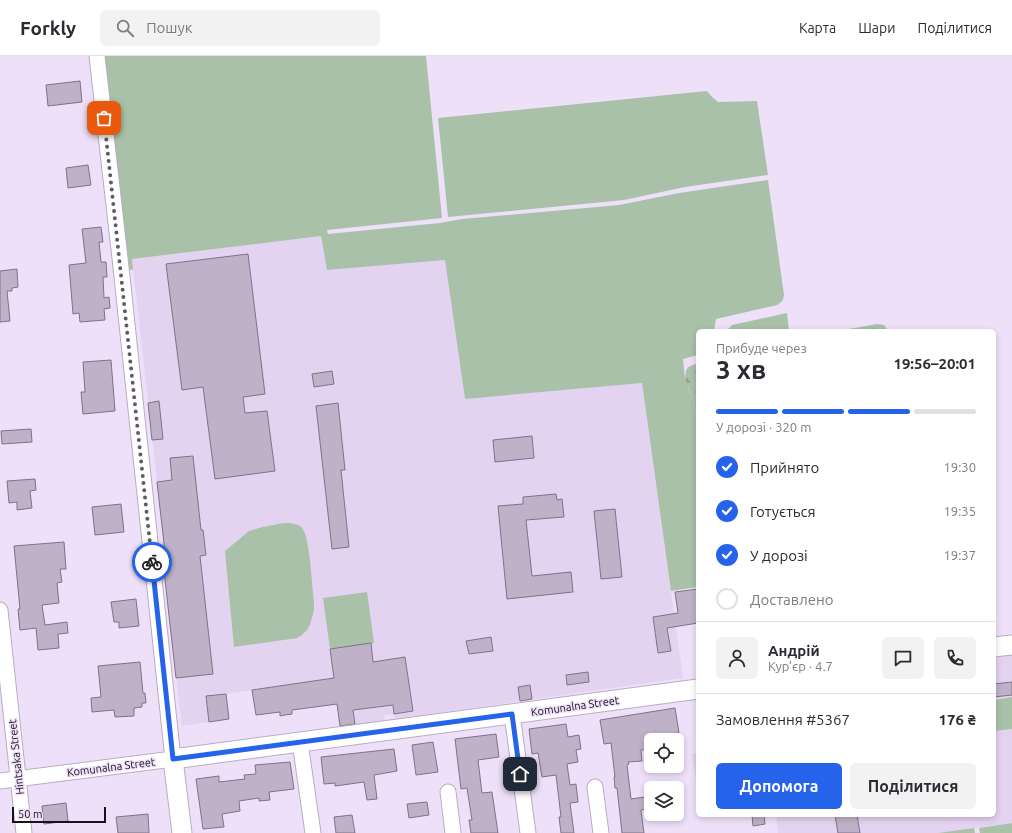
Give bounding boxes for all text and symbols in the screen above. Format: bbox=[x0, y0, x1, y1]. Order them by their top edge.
search box bbox=[100, 10, 380, 46]
text: Forkly bbox=[20, 17, 76, 39]
icon: search bbox=[114, 17, 136, 39]
text: Пошук bbox=[146, 19, 192, 36]
text: Карта bbox=[799, 20, 836, 36]
text: Шари bbox=[858, 20, 896, 36]
text: Поділитися bbox=[918, 20, 992, 36]
pin bbox=[87, 101, 121, 135]
icon: bag bbox=[93, 107, 115, 129]
text: Прибуде через bbox=[716, 341, 807, 355]
text: 3 хв bbox=[716, 355, 766, 384]
text: 19:56–20:01 bbox=[893, 355, 976, 372]
text: У дорозі · 320 m bbox=[716, 420, 811, 434]
icon: check bbox=[716, 456, 738, 478]
text: Прийнято bbox=[750, 459, 819, 476]
text: 19:30 bbox=[943, 460, 976, 474]
icon: check bbox=[716, 500, 738, 522]
text: Готується bbox=[750, 503, 816, 520]
text: 19:35 bbox=[943, 504, 976, 518]
courier bbox=[132, 542, 172, 582]
icon: check bbox=[716, 544, 738, 566]
text: У дорозі bbox=[750, 547, 808, 564]
text: 19:37 bbox=[943, 548, 976, 562]
icon: bike bbox=[141, 551, 163, 573]
text: Доставлено bbox=[750, 591, 834, 608]
button: person bbox=[716, 637, 758, 679]
button: chat bbox=[882, 637, 924, 679]
button: phone bbox=[934, 637, 976, 679]
text: Андрій bbox=[768, 642, 820, 659]
text: Кур’єр · 4.7 bbox=[768, 659, 833, 673]
street label: Komunalna Street bbox=[530, 694, 620, 718]
text: Замовлення #5367 bbox=[716, 711, 850, 728]
text: 176 ₴ bbox=[939, 711, 976, 728]
street label: Hintsaka Street bbox=[6, 718, 26, 795]
map controls bbox=[644, 733, 684, 821]
button: locate bbox=[644, 733, 684, 773]
street label: Komunalna Street bbox=[66, 756, 156, 778]
pin bbox=[503, 757, 537, 791]
icon: home bbox=[509, 763, 531, 785]
button: Допомога bbox=[716, 763, 842, 809]
button: Поділитися bbox=[850, 763, 976, 809]
button: layers bbox=[644, 781, 684, 821]
scale bar bbox=[12, 805, 106, 824]
text: 50 m bbox=[18, 808, 42, 820]

